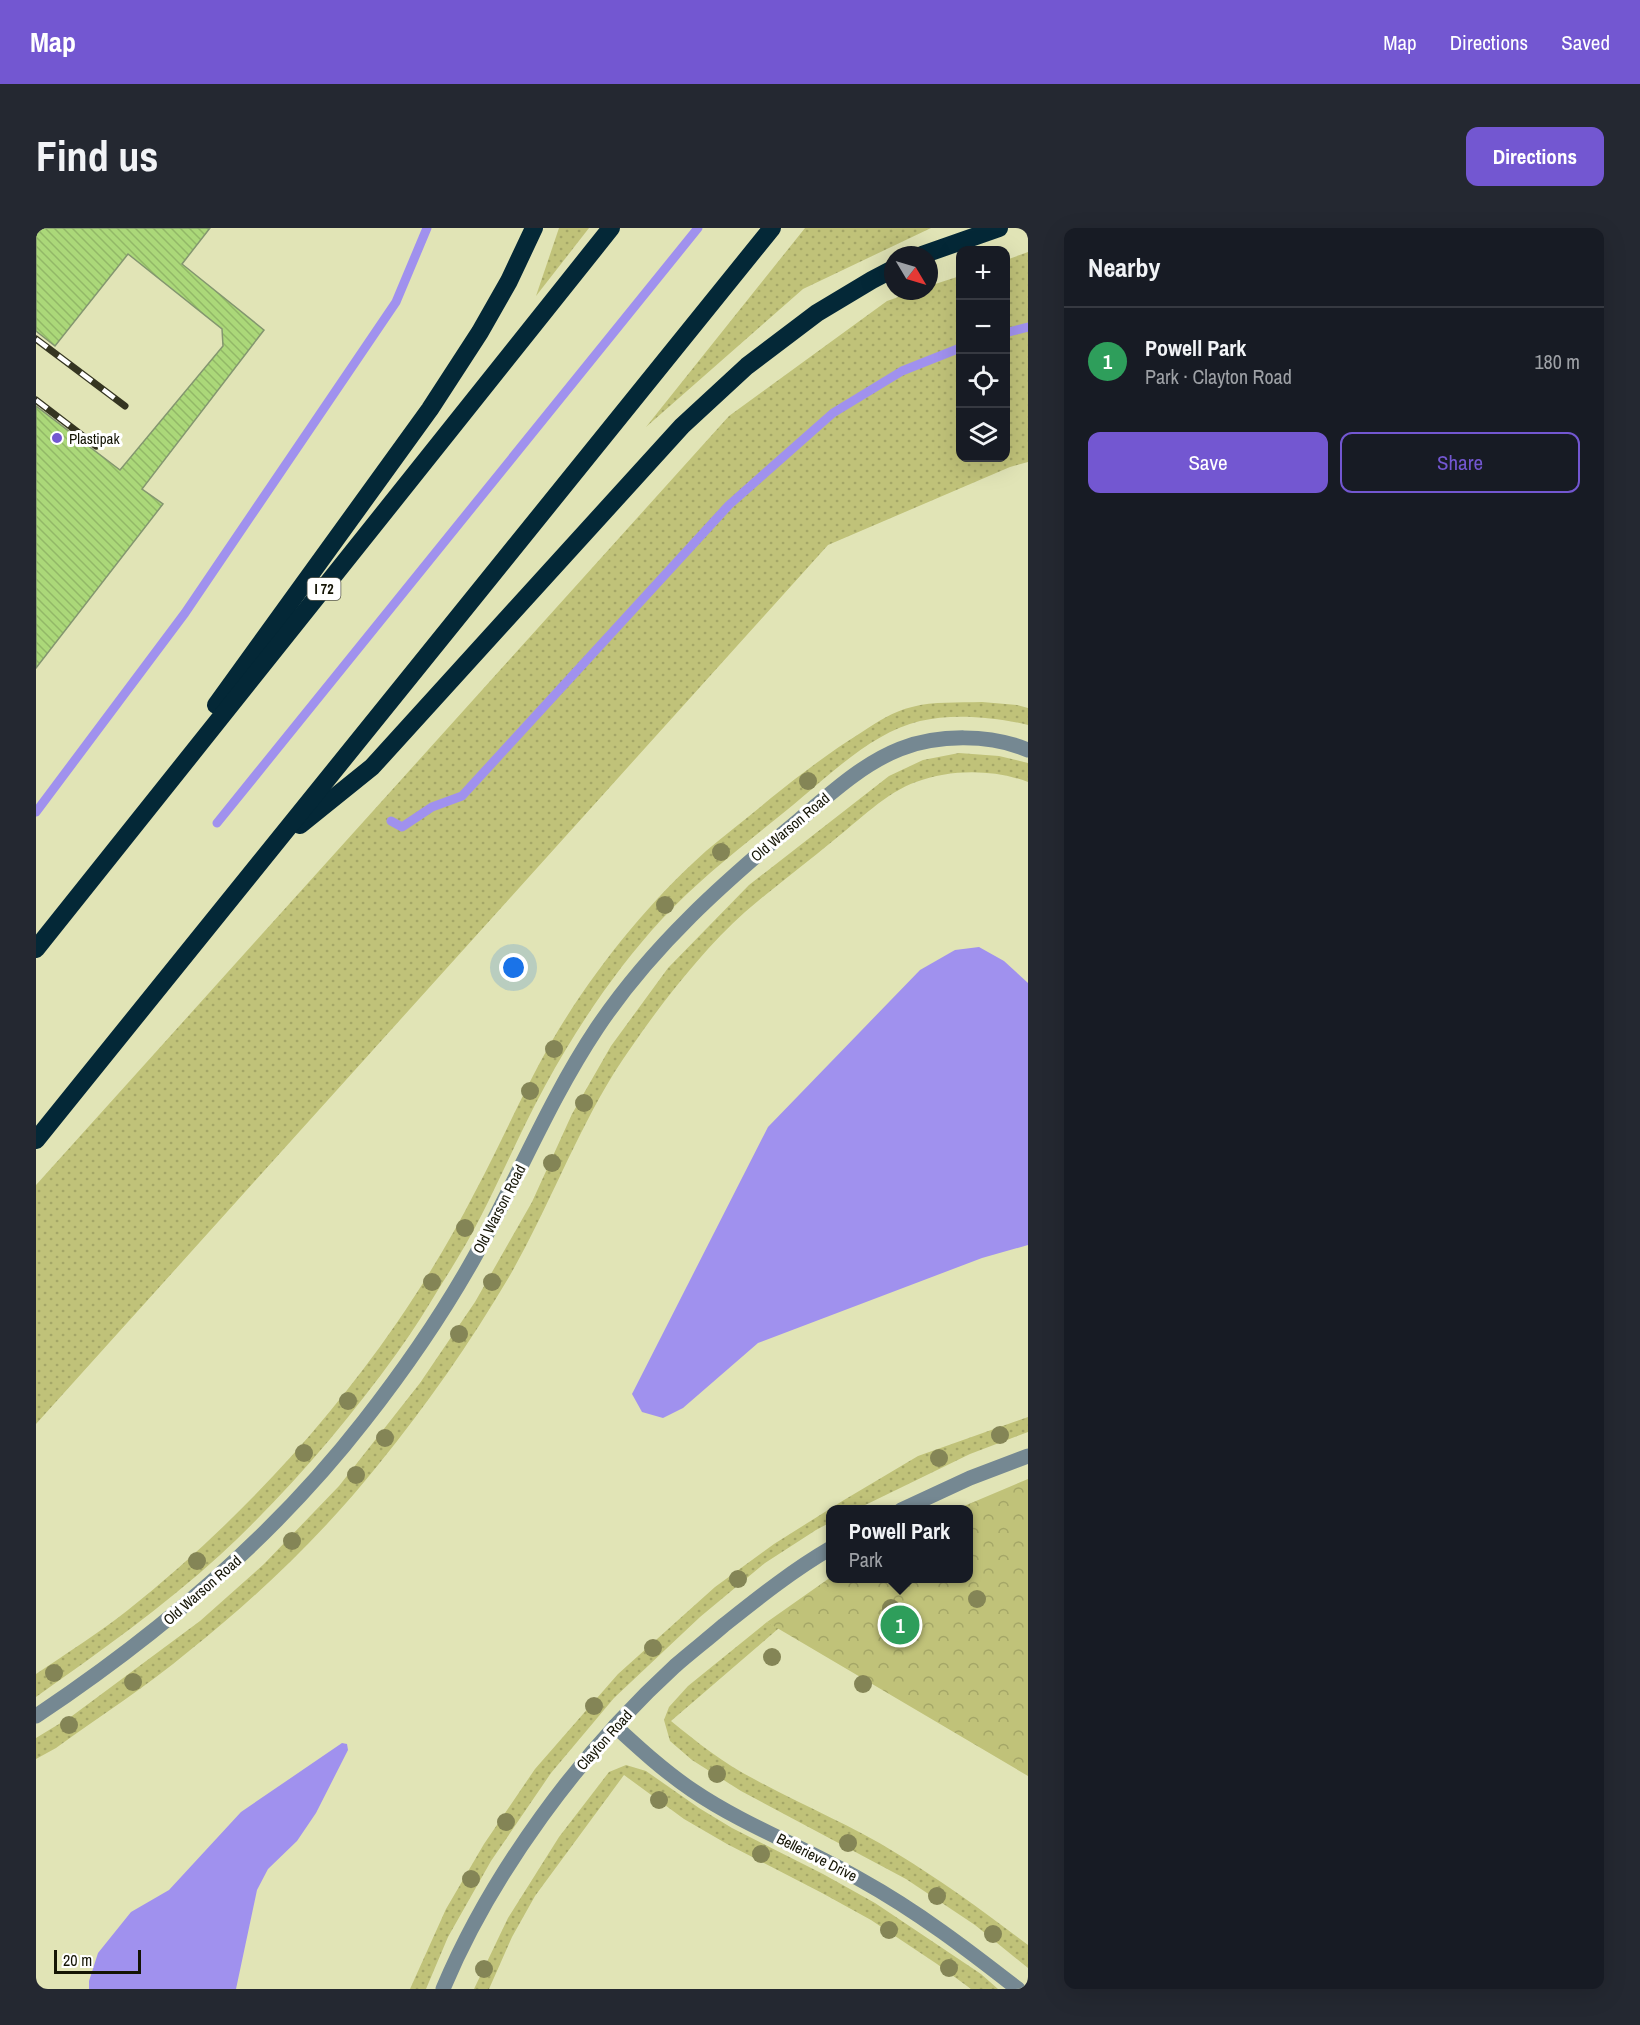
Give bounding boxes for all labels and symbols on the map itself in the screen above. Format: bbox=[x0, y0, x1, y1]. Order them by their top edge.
north arrow bbox=[884, 246, 938, 300]
place label: Plastipak bbox=[69, 428, 120, 449]
marker: Plastipak bbox=[50, 431, 64, 445]
road number: I 72 bbox=[308, 578, 340, 600]
street label: Old Warson Road bbox=[746, 788, 834, 866]
your location bbox=[499, 953, 528, 982]
street label: Old Warson Road bbox=[468, 1161, 530, 1257]
street label: Old Warson Road bbox=[158, 1550, 246, 1630]
pin: 1 bbox=[880, 1602, 920, 1648]
street label: Clayton Road bbox=[571, 1705, 637, 1775]
street label: Bellerieve Drive bbox=[773, 1828, 861, 1886]
scale bar bbox=[54, 1947, 141, 1974]

